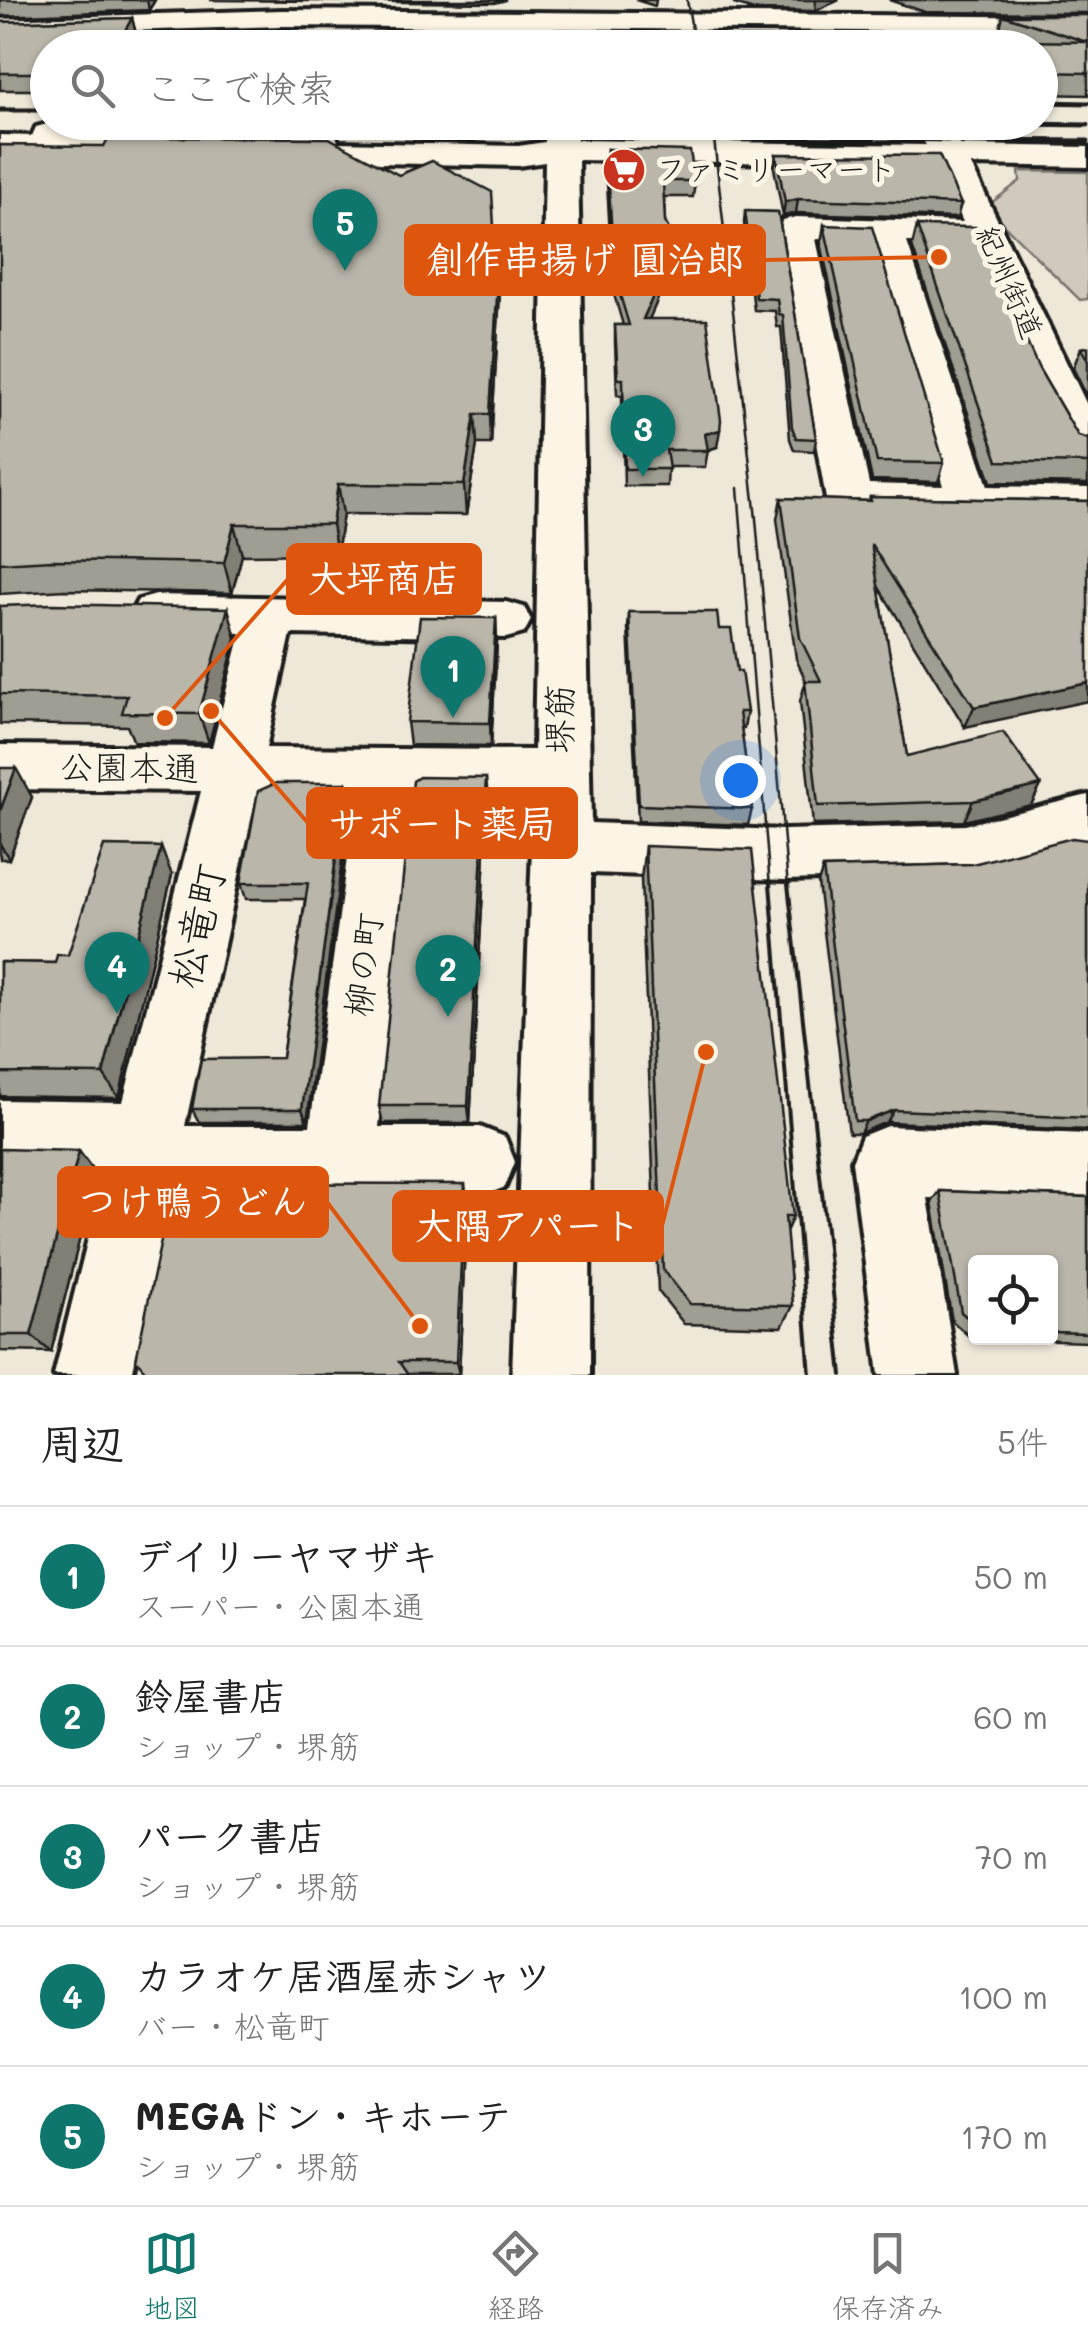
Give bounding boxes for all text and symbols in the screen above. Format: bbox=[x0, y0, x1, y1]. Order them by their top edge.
search box bbox=[30, 30, 1058, 140]
icon: search bbox=[65, 58, 120, 113]
text: ここで検索 bbox=[145, 62, 335, 112]
supermarket icon: ファミリーマート bbox=[601, 147, 647, 193]
place label: ファミリーマート bbox=[656, 148, 897, 188]
pin: 5 bbox=[312, 188, 378, 271]
street label: 紀州街道 bbox=[968, 218, 1054, 344]
callout: 創作串揚げ 圓治郎 bbox=[406, 226, 764, 294]
text: 創作串揚げ 圓治郎 bbox=[426, 233, 744, 283]
pin: 3 bbox=[610, 394, 676, 477]
callout: 大坪商店 bbox=[288, 545, 480, 613]
text: 大坪商店 bbox=[308, 552, 460, 602]
pin: 1 bbox=[420, 636, 486, 718]
street label: 堺筋 bbox=[535, 684, 581, 754]
street label: 公園本通 bbox=[59, 742, 199, 790]
your location bbox=[715, 755, 766, 806]
callout: サポート薬局 bbox=[308, 789, 576, 857]
text: サポート薬局 bbox=[328, 797, 556, 847]
street label: 松竜町 bbox=[155, 858, 237, 993]
street label: 柳の町 bbox=[333, 910, 391, 1020]
pin: 4 bbox=[84, 932, 150, 1014]
pin: 2 bbox=[416, 934, 480, 1017]
callout: つけ鴨うどん bbox=[59, 1168, 327, 1236]
text: つけ鴨うどん bbox=[78, 1175, 308, 1225]
callout: 大隅アパート bbox=[394, 1192, 662, 1260]
text: 大隅アパート bbox=[415, 1199, 641, 1249]
map controls bbox=[968, 1255, 1058, 1345]
button: locate bbox=[968, 1255, 1058, 1345]
text: 周辺 bbox=[40, 1415, 124, 1470]
text: 5件 bbox=[997, 1420, 1048, 1462]
text: デイリーヤマザキ bbox=[135, 1530, 438, 1580]
text: 1 bbox=[65, 1555, 80, 1597]
text: 50 m bbox=[974, 1555, 1048, 1597]
text: スーパー · 公園本通 bbox=[135, 1584, 424, 1626]
text: 鈴屋書店 bbox=[135, 1670, 287, 1720]
text: 2 bbox=[64, 1695, 81, 1737]
text: 60 m bbox=[973, 1695, 1048, 1737]
text: ショップ · 堺筋 bbox=[135, 1724, 360, 1766]
text: パーク書店 bbox=[135, 1810, 325, 1860]
text: 3 bbox=[63, 1835, 82, 1877]
text: 70 m bbox=[975, 1835, 1048, 1877]
text: ショップ · 堺筋 bbox=[135, 1864, 360, 1906]
text: カラオケ居酒屋赤シャツ bbox=[135, 1950, 551, 2000]
text: 4 bbox=[62, 1975, 83, 2017]
text: 100 m bbox=[958, 1975, 1048, 2017]
text: バー · 松竜町 bbox=[135, 2004, 329, 2046]
text: MEGAドン・キホーテ bbox=[135, 2090, 512, 2140]
text: 5 bbox=[63, 2115, 82, 2157]
text: 170 m bbox=[960, 2115, 1048, 2157]
text: ショップ · 堺筋 bbox=[135, 2144, 360, 2186]
tab: 地図 bbox=[144, 2226, 200, 2326]
tab: 経路 bbox=[488, 2226, 544, 2326]
tab: 保存済み bbox=[832, 2226, 944, 2326]

